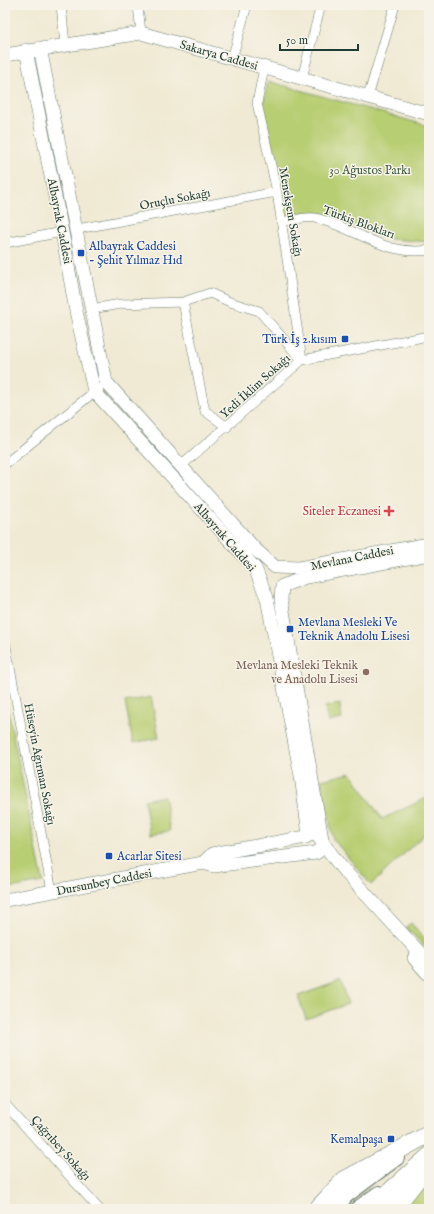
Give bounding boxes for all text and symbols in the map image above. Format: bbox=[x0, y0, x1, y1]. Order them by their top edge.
scale bar bbox=[280, 26, 358, 52]
text: 50 m bbox=[286, 33, 308, 48]
street label: Sakarya Caddesi bbox=[178, 37, 260, 74]
park label: 30 Ağustos Parkı bbox=[329, 163, 411, 178]
street label: Menekşem Sokağı bbox=[275, 166, 306, 258]
street label: Albayrak Caddesi bbox=[44, 176, 75, 265]
street label: Oruçlu Sokağı bbox=[138, 185, 212, 214]
street label: Türkiş Blokları bbox=[321, 202, 397, 242]
place label: Albayrak Caddesi - Şehit Yılmaz Hıd bbox=[88, 239, 183, 268]
marker: Albayrak Caddesi - Şehit Yılmaz Hıd bbox=[76, 248, 86, 258]
place label: Türk İş 2.kısım bbox=[262, 331, 337, 347]
marker: Türk İş 2.kısım bbox=[340, 334, 350, 344]
street label: Yedi İklim Sokağı bbox=[217, 350, 293, 422]
street label: Albayrak Caddesi bbox=[190, 499, 259, 575]
place label: Siteler Eczanesi bbox=[303, 504, 381, 519]
marker: Siteler Eczanesi bbox=[384, 506, 394, 516]
street label: Mevlana Caddesi bbox=[309, 543, 395, 574]
place label: Mevlana Mesleki Ve Teknik Anadolu Lisesi bbox=[298, 615, 410, 644]
marker: Mevlana Mesleki Ve Teknik Anadolu Lisesi bbox=[285, 624, 295, 634]
place label: Mevlana Mesleki Teknik ve Anadolu Lisesi bbox=[236, 658, 359, 687]
marker: Mevlana Mesleki Teknik ve Anadolu Lisesi bbox=[361, 667, 371, 677]
street label: Hüseyin Ağırman Sokağı bbox=[20, 702, 59, 826]
place label: Acarlar Sitesi bbox=[116, 849, 182, 864]
marker: Acarlar Sitesi bbox=[104, 851, 114, 861]
street label: Dursunbey Caddesi bbox=[55, 866, 153, 899]
street label: Çağrıbey Sokağı bbox=[28, 1113, 94, 1184]
place label: Kemalpaşa bbox=[330, 1132, 384, 1148]
marker: Kemalpaşa bbox=[386, 1134, 396, 1144]

